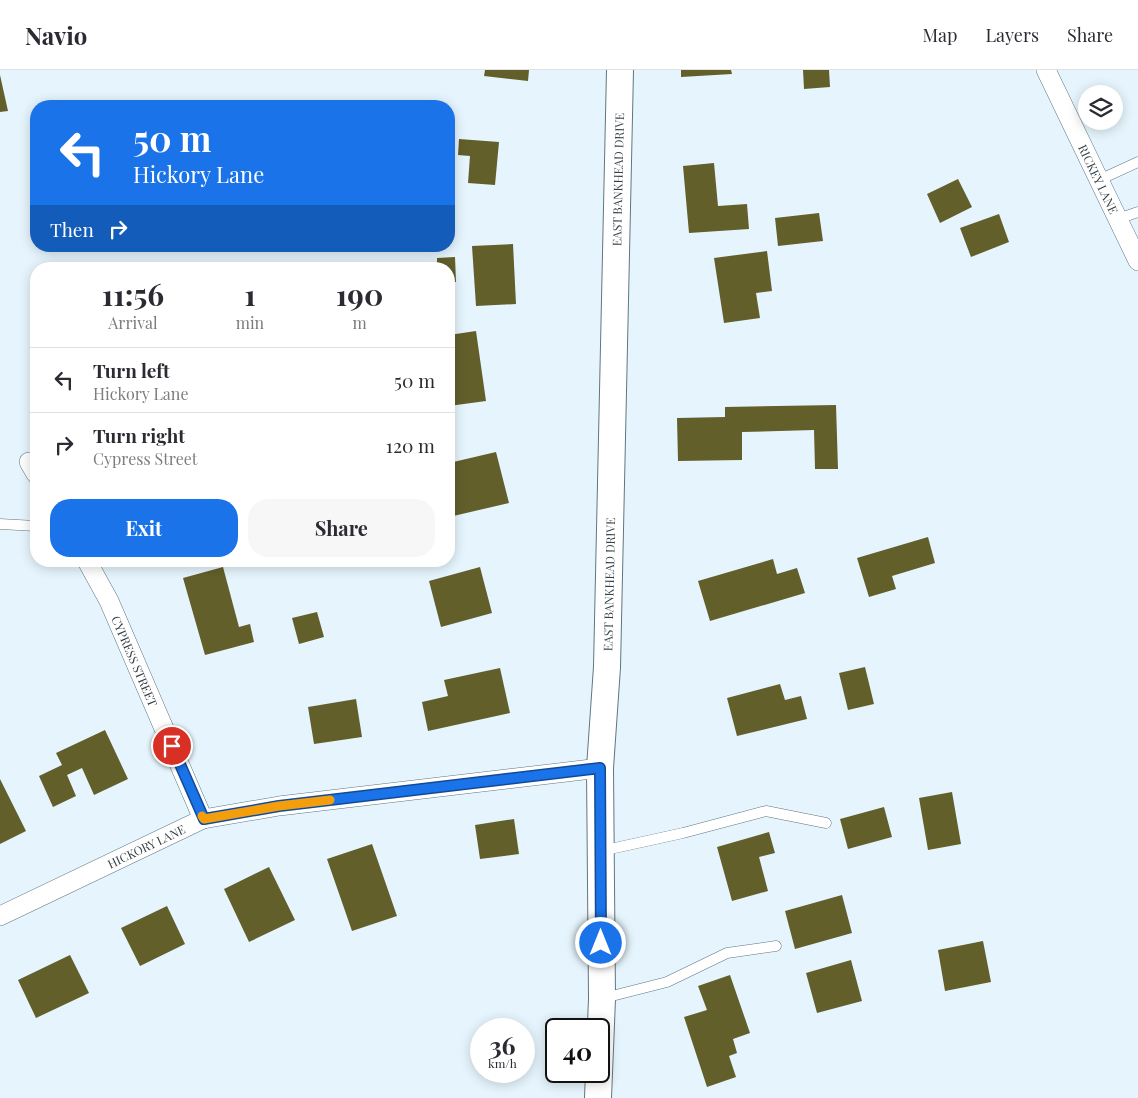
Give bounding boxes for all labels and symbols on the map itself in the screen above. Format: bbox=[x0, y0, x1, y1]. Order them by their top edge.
street label: EAST BANKHEAD DRIVE bbox=[608, 113, 627, 246]
street label: RICKEY LANE bbox=[1075, 142, 1122, 216]
street label: EAST BANKHEAD DRIVE bbox=[599, 518, 618, 651]
street label: CYPRESS STREET bbox=[108, 613, 162, 709]
pin bbox=[151, 725, 193, 767]
street label: HICKORY LANE bbox=[105, 821, 188, 872]
position arrow bbox=[574, 916, 626, 968]
speed limit sign: 40 bbox=[545, 1018, 610, 1083]

